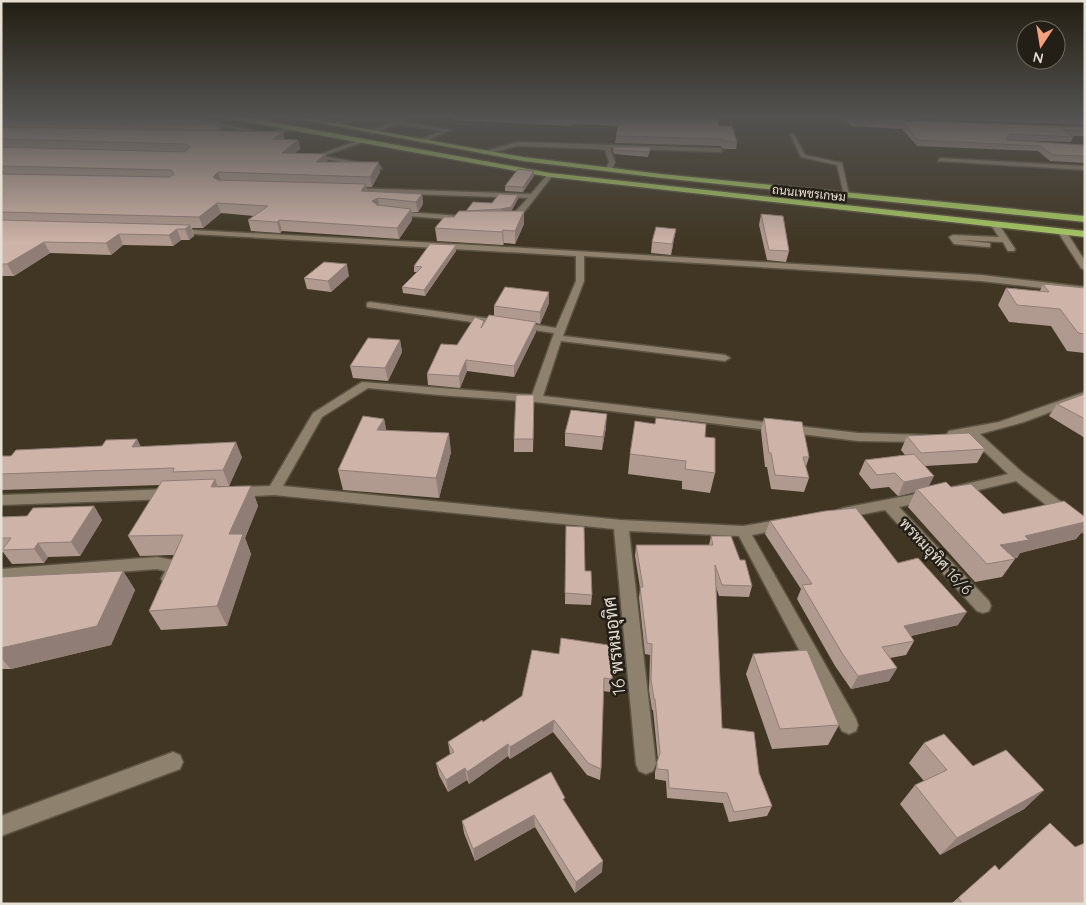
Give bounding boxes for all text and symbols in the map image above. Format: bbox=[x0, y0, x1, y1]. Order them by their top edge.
north arrow bbox=[1016, 20, 1066, 70]
text: N bbox=[1031, 48, 1045, 68]
street label: ถนนเพชรเกษม bbox=[772, 182, 846, 204]
street label: พรหมอุทิศ 16/6 bbox=[894, 514, 976, 600]
street label: 16 พรหมอุทิศ bbox=[597, 596, 632, 696]

